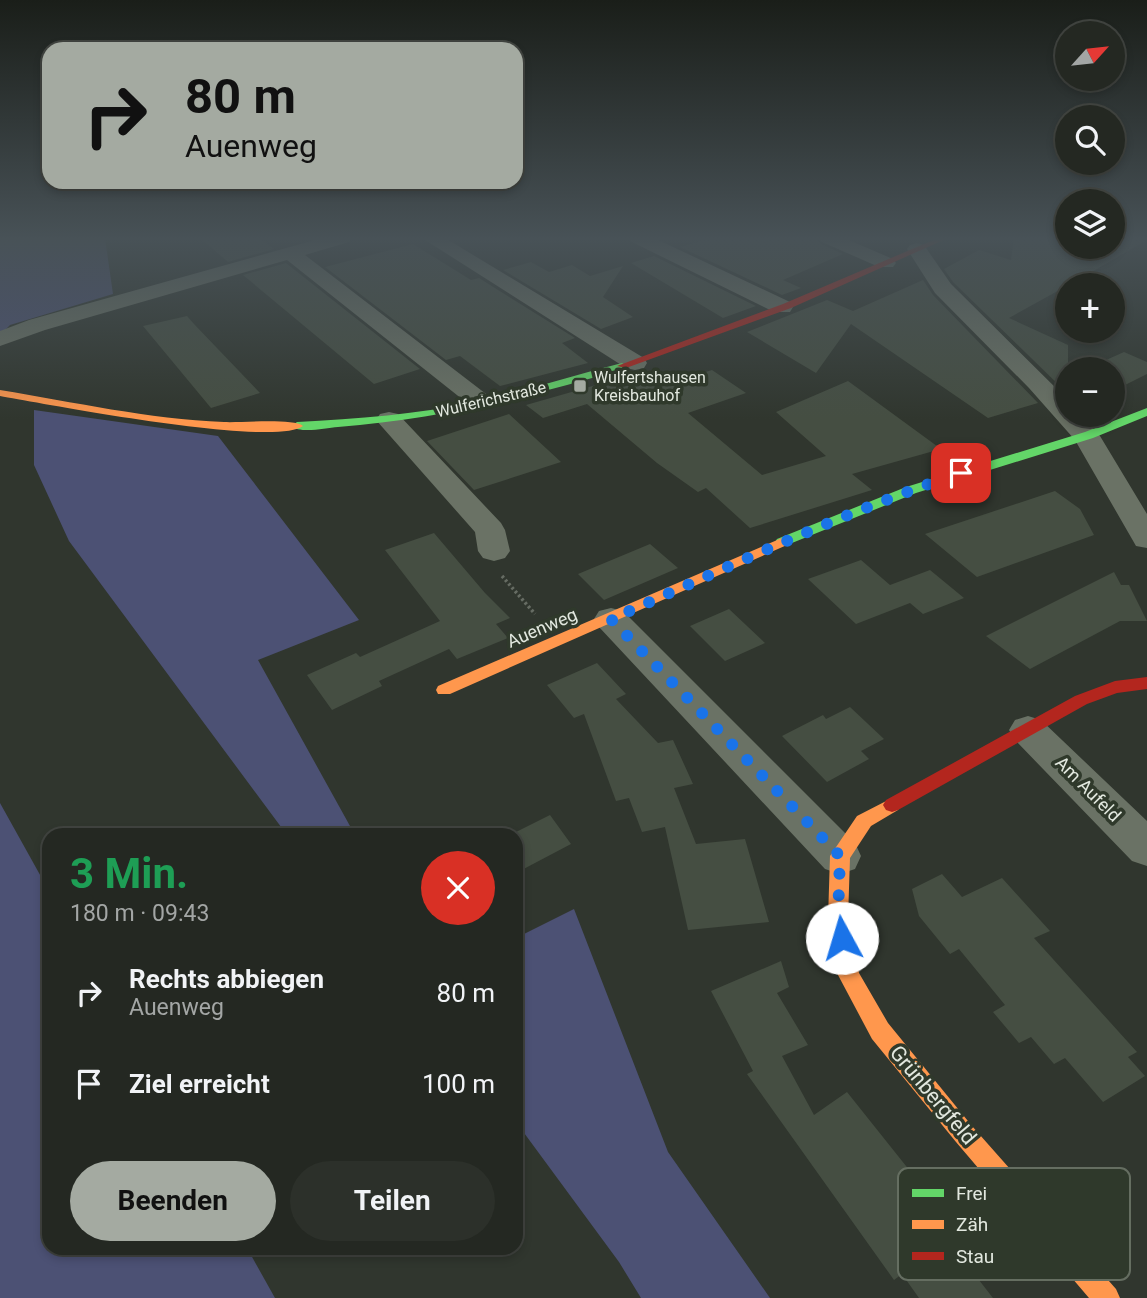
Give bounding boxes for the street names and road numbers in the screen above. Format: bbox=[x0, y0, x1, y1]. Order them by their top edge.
street label: Wulferichstraße bbox=[434, 378, 548, 421]
street label: Auenweg bbox=[504, 603, 580, 652]
street label: Am Aufeld bbox=[1051, 752, 1125, 826]
street label: Grünbergfeld bbox=[885, 1041, 981, 1149]

